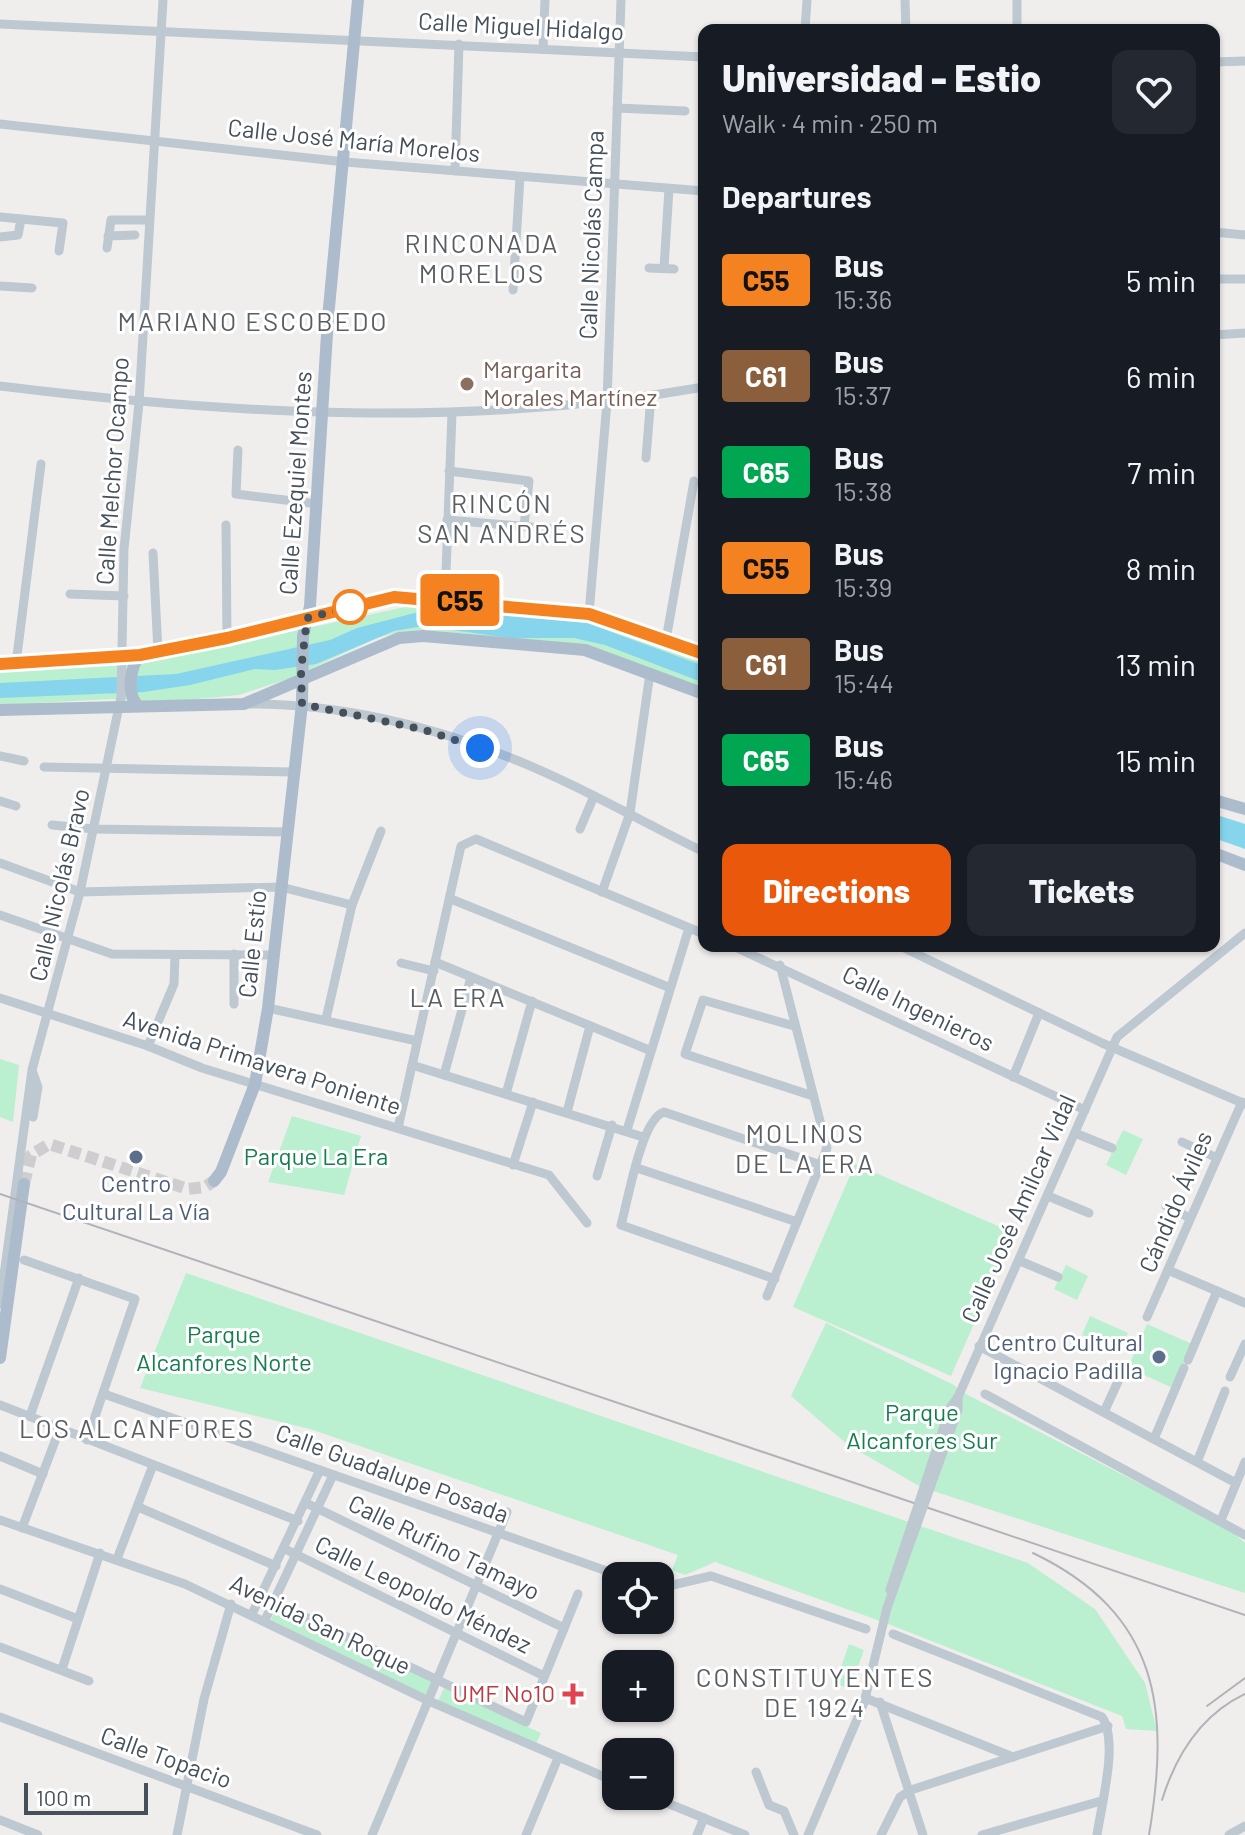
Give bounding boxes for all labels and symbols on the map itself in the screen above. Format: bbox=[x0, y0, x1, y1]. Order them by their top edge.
street label: Calle Miguel Hidalgo bbox=[417, 6, 625, 45]
street label: Calle José María Morelos bbox=[227, 112, 482, 167]
street label: Calle Nicolás Campa bbox=[572, 130, 609, 340]
district label: RINCONADA MORELOS bbox=[405, 227, 559, 288]
district label: MARIANO ESCOBEDO bbox=[118, 305, 388, 336]
place label: Margarita Morales Martínez bbox=[483, 354, 657, 411]
street label: Calle Melchor Ocampo bbox=[89, 356, 134, 586]
street label: Calle Ezequiel Montes bbox=[272, 370, 317, 596]
marker: Margarita Morales Martínez bbox=[458, 375, 476, 393]
district label: RINCÓN SAN ANDRÉS bbox=[417, 487, 587, 548]
line badge: C55 bbox=[414, 574, 506, 626]
unlabelled marker bbox=[333, 590, 367, 624]
your location bbox=[460, 728, 500, 768]
street label: Calle Nicolás Bravo bbox=[22, 785, 95, 984]
street label: Calle Estío bbox=[231, 888, 272, 999]
street label: Calle Ingenieros bbox=[838, 958, 999, 1057]
district label: LA ERA bbox=[409, 981, 507, 1012]
street label: Avenida Primavera Poniente bbox=[120, 1003, 405, 1120]
street label: Calle José Amilcar Vidal bbox=[954, 1090, 1081, 1327]
district label: MOLINOS DE LA ERA bbox=[735, 1117, 875, 1178]
street label: Cándido Áviles bbox=[1132, 1126, 1217, 1276]
park label: Parque La Era bbox=[244, 1141, 388, 1170]
marker: Centro Cultural La Vía bbox=[127, 1148, 145, 1166]
place label: Centro Cultural La Vía bbox=[62, 1168, 210, 1225]
park label: Parque Alcanfores Norte bbox=[136, 1319, 312, 1376]
place label: Centro Cultural Ignacio Padilla bbox=[986, 1327, 1143, 1384]
marker: Centro Cultural Ignacio Padilla bbox=[1150, 1348, 1168, 1366]
park label: Parque Alcanfores Sur bbox=[846, 1397, 998, 1454]
district label: LOS ALCANFORES bbox=[19, 1412, 255, 1443]
street label: Calle Guadalupe Posada bbox=[272, 1417, 513, 1528]
street label: Calle Rufino Tamayo bbox=[344, 1488, 545, 1606]
street label: Calle Leopoldo Méndez bbox=[311, 1529, 536, 1659]
street label: Avenida San Roque bbox=[226, 1567, 416, 1680]
district label: CONSTITUYENTES DE 1924 bbox=[696, 1661, 934, 1722]
place label: UMF No10 bbox=[453, 1678, 555, 1707]
marker: UMF No10 bbox=[562, 1683, 584, 1705]
street label: Calle Topacio bbox=[97, 1719, 236, 1794]
scale bar bbox=[24, 1779, 148, 1815]

